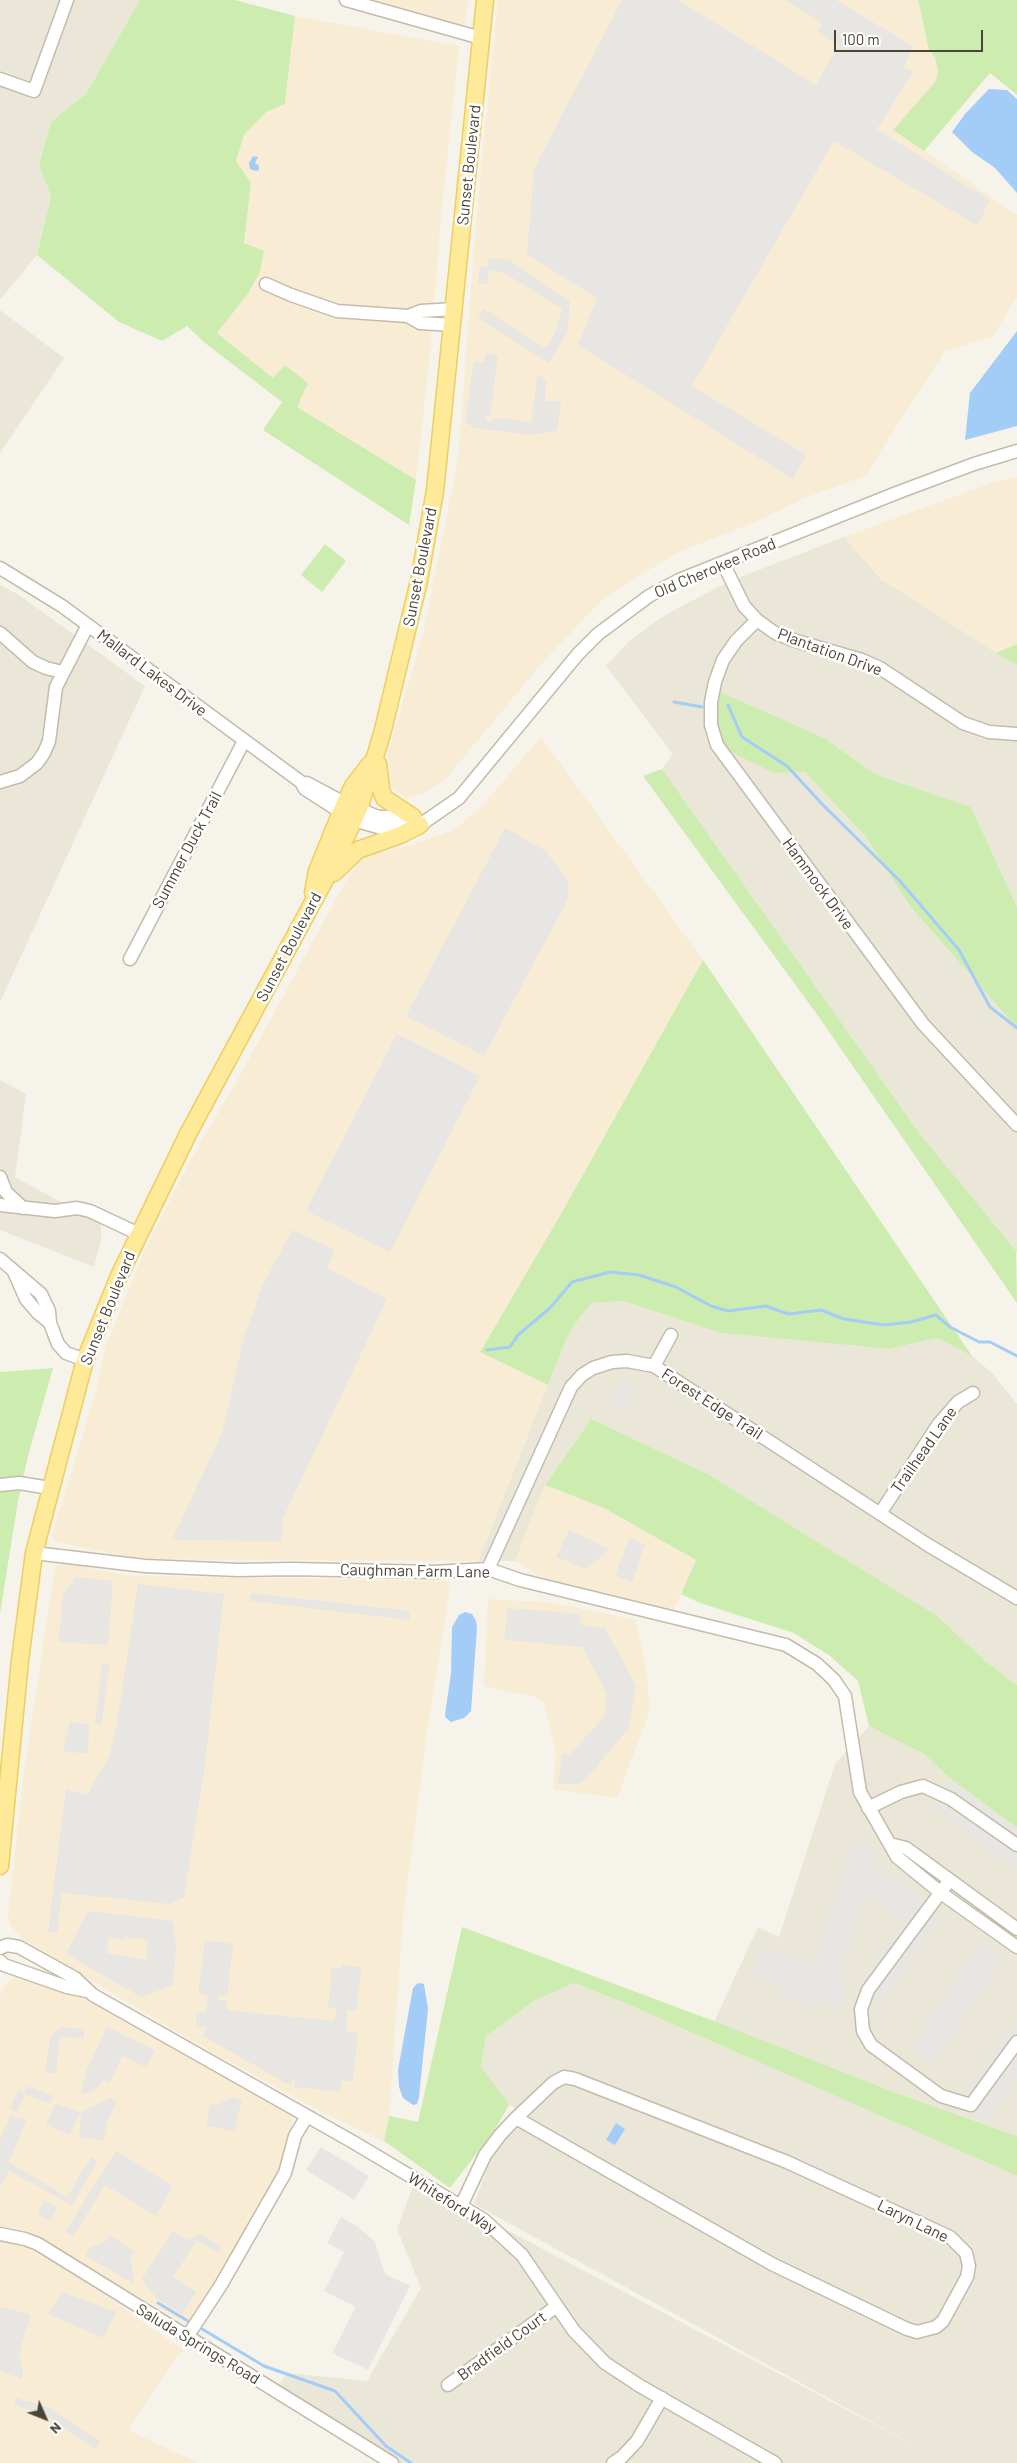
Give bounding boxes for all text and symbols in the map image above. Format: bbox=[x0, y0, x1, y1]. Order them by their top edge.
scale bar bbox=[837, 20, 986, 52]
text: 100 m bbox=[842, 30, 880, 48]
street label: Sunset Boulevard bbox=[453, 104, 485, 226]
street label: Sunset Boulevard bbox=[399, 506, 441, 628]
street label: Old Cherokee Road bbox=[651, 534, 779, 602]
street label: Plantation Drive bbox=[775, 624, 885, 680]
street label: Mallard Lakes Drive bbox=[93, 625, 211, 721]
street label: Summer Duck Trail bbox=[148, 788, 226, 912]
street label: Hammock Drive bbox=[778, 834, 858, 934]
street label: Sunset Boulevard bbox=[252, 889, 326, 1005]
street label: Sunset Boulevard bbox=[76, 1248, 140, 1368]
street label: Forest Edge Trail bbox=[658, 1364, 766, 1444]
street label: Trailhead Lane bbox=[887, 1403, 961, 1497]
street label: Caughman Farm Lane bbox=[340, 1560, 490, 1582]
street label: Whiteford Way bbox=[404, 2168, 500, 2238]
street label: Laryn Lane bbox=[874, 2195, 952, 2247]
street label: Saluda Springs Road bbox=[133, 2299, 263, 2389]
street label: Bradfield Court bbox=[454, 2307, 550, 2385]
north arrow bbox=[20, 2393, 70, 2443]
text: N bbox=[47, 2420, 65, 2438]

